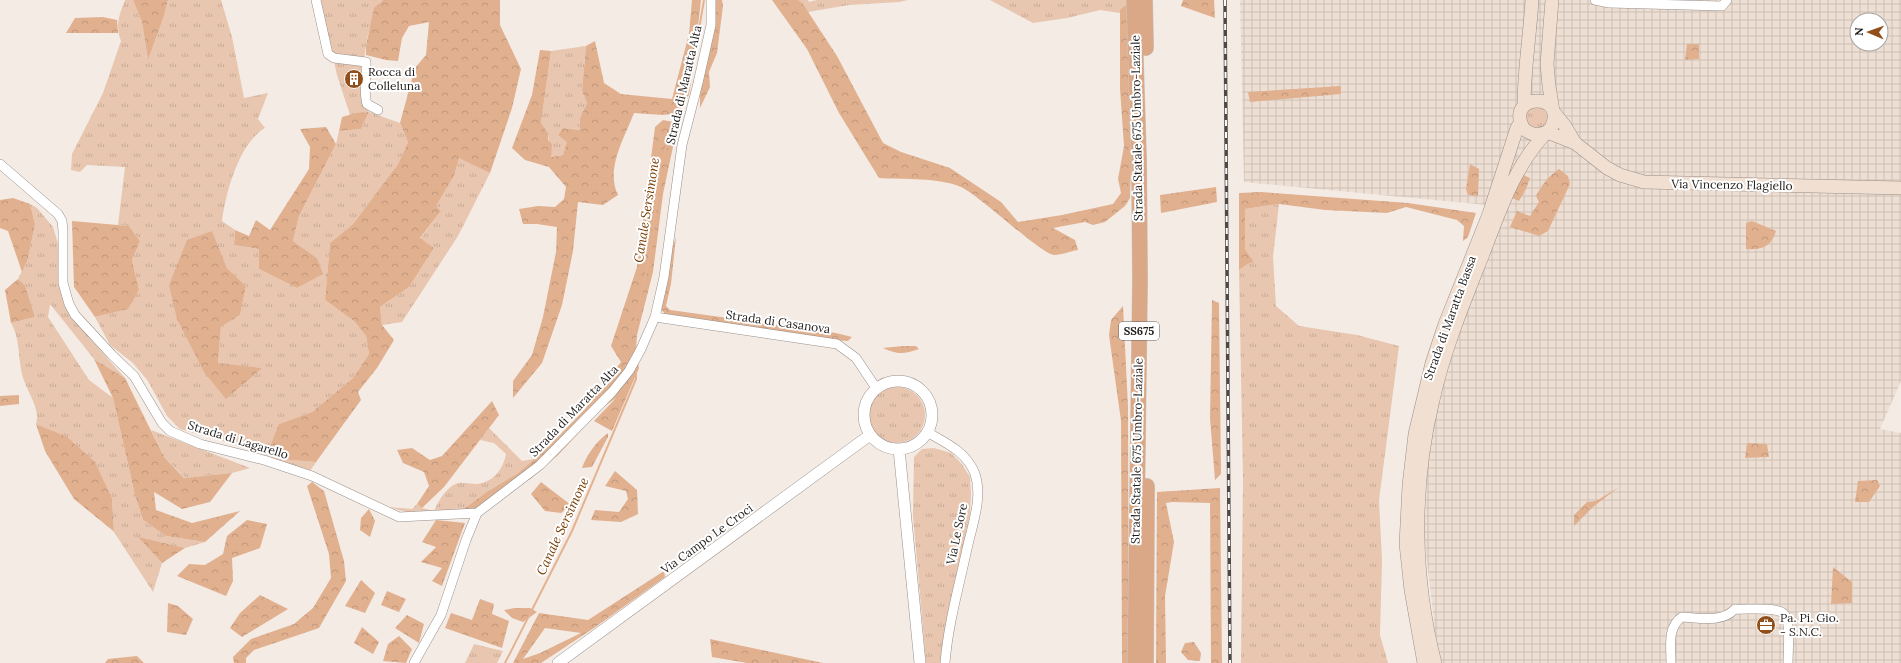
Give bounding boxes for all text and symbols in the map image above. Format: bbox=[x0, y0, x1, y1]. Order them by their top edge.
north arrow bbox=[1849, 12, 1889, 52]
street label: Strada di Maratta Alta bbox=[663, 24, 705, 146]
text: N bbox=[1852, 27, 1866, 36]
street label: Strada Statale 675 Umbro-Laziale bbox=[1127, 34, 1146, 221]
place label: Rocca di Colleluna bbox=[368, 64, 420, 93]
building icon: Rocca di Colleluna bbox=[343, 68, 365, 90]
water label: Canale Sersimone bbox=[630, 156, 663, 264]
street label: Via Vincenzo Flagiello bbox=[1670, 176, 1793, 193]
street label: Strada di Maratta Bassa bbox=[1420, 254, 1479, 382]
street label: Strada di Casanova bbox=[725, 307, 831, 336]
road number: SS675 bbox=[1119, 322, 1159, 340]
street label: Strada Statale 675 Umbro-Laziale bbox=[1127, 357, 1146, 544]
street label: Strada di Maratta Alta bbox=[526, 362, 621, 460]
street label: Strada di Lagarello bbox=[186, 417, 290, 462]
water label: Canale Sersimone bbox=[532, 475, 593, 578]
street label: Via Campo Le Croci bbox=[657, 500, 756, 578]
street label: Via Le Sore bbox=[942, 501, 970, 567]
place label: Pa. Pi. Gio. - S.N.C. bbox=[1780, 610, 1839, 639]
office icon: Pa. Pi. Gio. - S.N.C. bbox=[1755, 614, 1777, 636]

